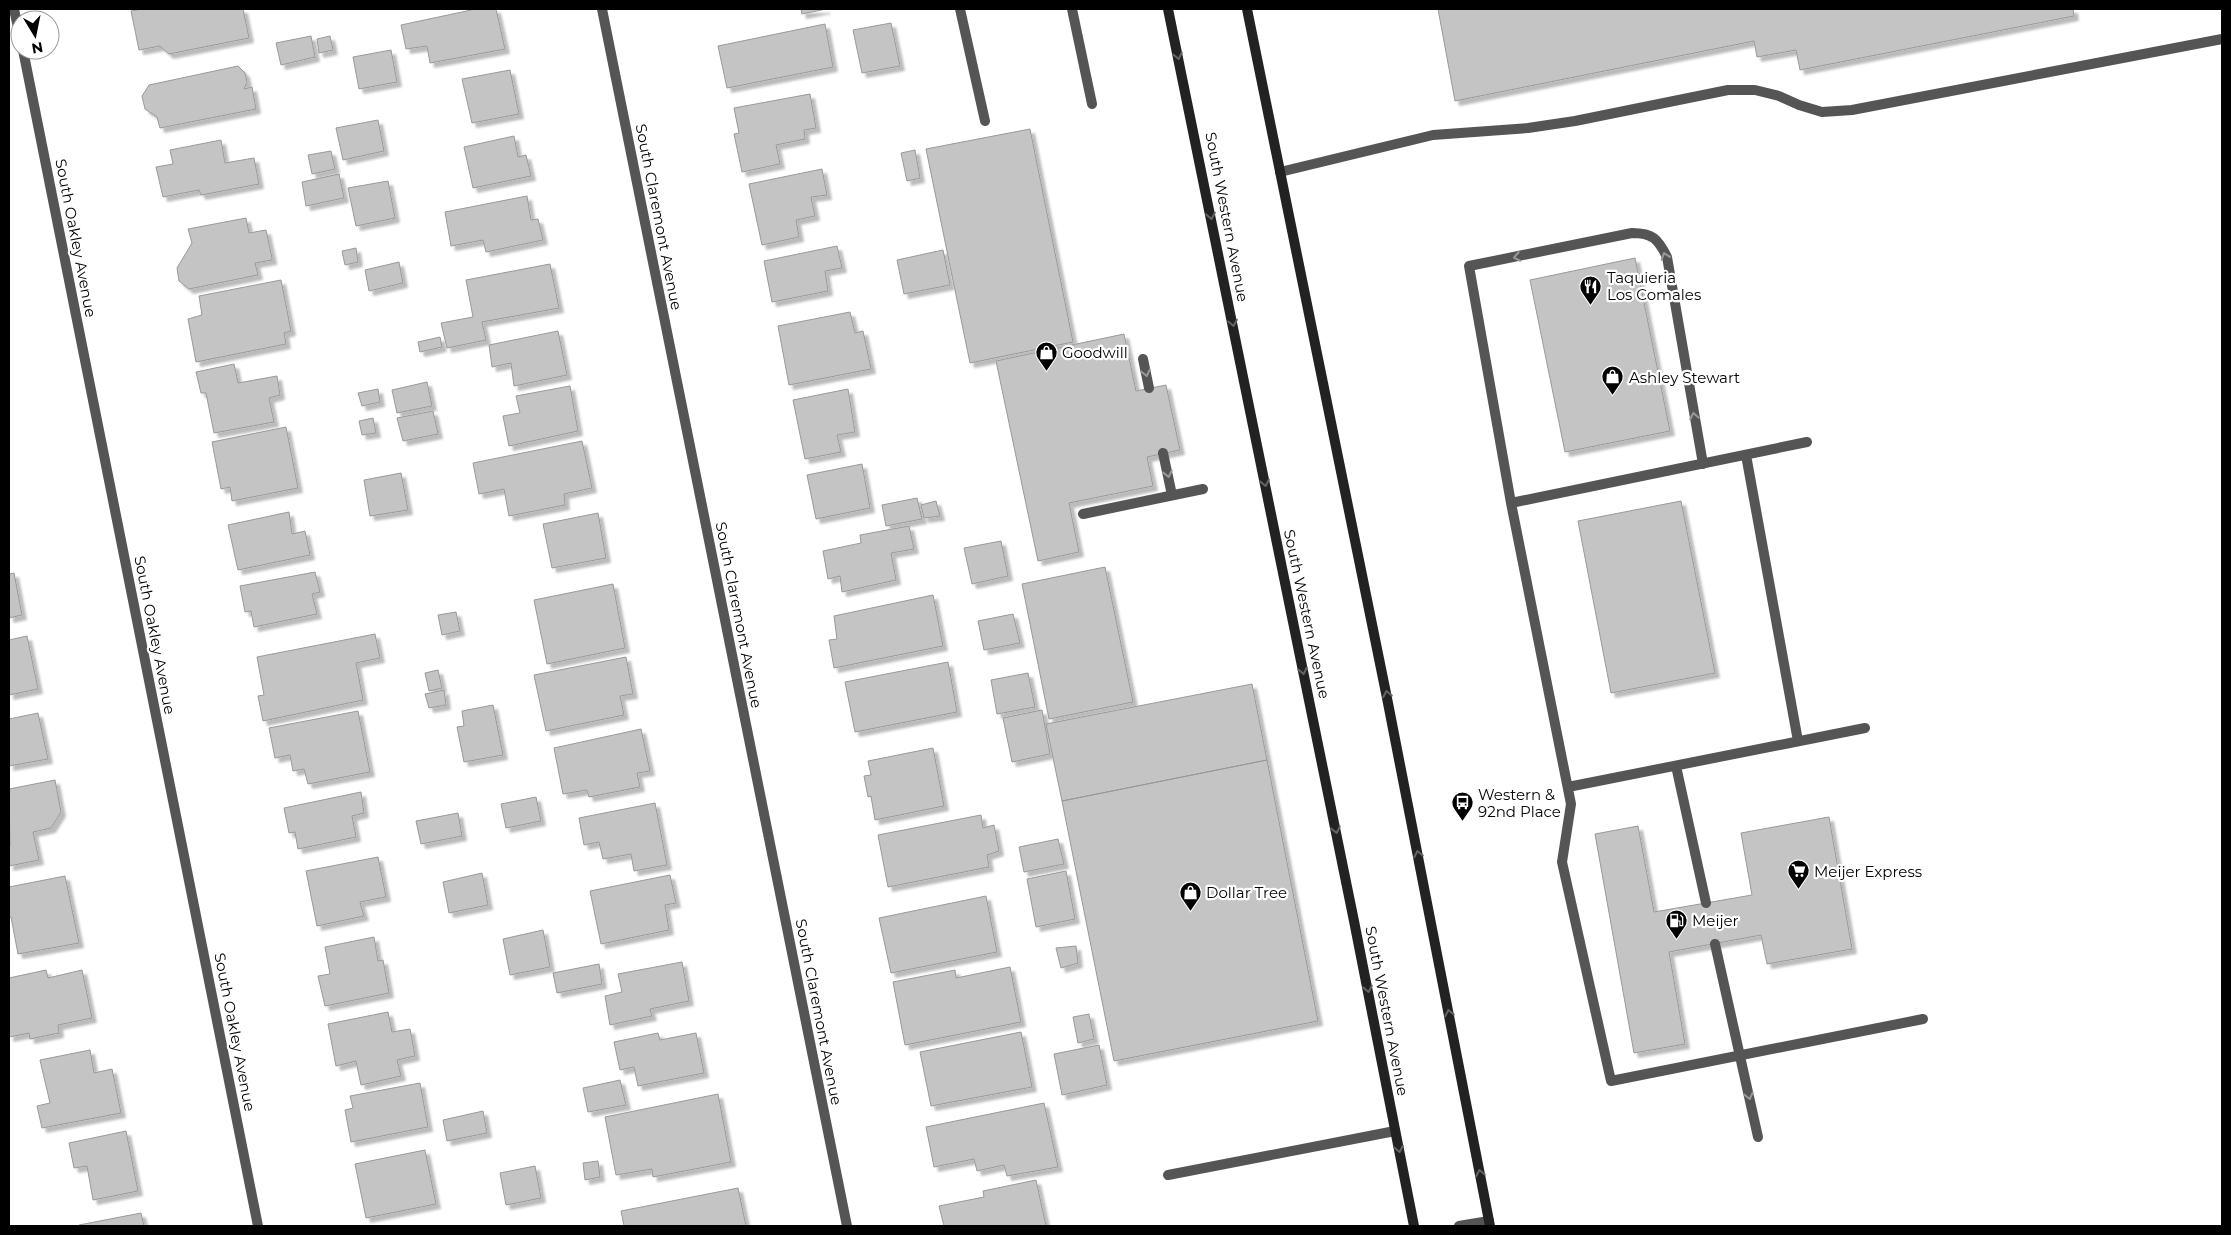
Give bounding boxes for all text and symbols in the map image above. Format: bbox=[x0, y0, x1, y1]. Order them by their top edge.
north arrow bbox=[10, 10, 60, 60]
text: N bbox=[30, 38, 44, 58]
one-way arrow bbox=[1172, 52, 1183, 61]
street label: South Claremont Avenue bbox=[632, 122, 686, 312]
street label: South Western Avenue bbox=[1201, 130, 1253, 304]
street label: South Oakley Avenue bbox=[51, 157, 101, 319]
one-way arrow bbox=[1205, 211, 1216, 220]
one-way arrow bbox=[1513, 251, 1521, 261]
one-way arrow bbox=[1661, 252, 1671, 261]
place label: Taquieria Los Comales bbox=[1607, 268, 1701, 304]
restaurant icon: Taquieria Los Comales bbox=[1579, 274, 1603, 305]
one-way arrow bbox=[1227, 319, 1238, 328]
shop icon: Goodwill bbox=[1034, 340, 1058, 371]
place label: Goodwill bbox=[1062, 343, 1128, 362]
shop icon: Ashley Stewart bbox=[1601, 365, 1625, 396]
place label: Ashley Stewart bbox=[1629, 368, 1740, 387]
one-way arrow bbox=[1141, 369, 1151, 378]
one-way arrow bbox=[1690, 411, 1700, 420]
one-way arrow bbox=[1162, 470, 1173, 479]
one-way arrow bbox=[1259, 478, 1270, 487]
street label: South Claremont Avenue bbox=[712, 520, 766, 710]
street label: South Western Avenue bbox=[1280, 528, 1334, 700]
street label: South Oakley Avenue bbox=[130, 554, 180, 716]
one-way arrow bbox=[1298, 666, 1308, 675]
one-way arrow bbox=[1382, 690, 1392, 699]
place label: Western & 92nd Place bbox=[1478, 785, 1561, 821]
bus stop icon: Western & 92nd Place bbox=[1450, 791, 1474, 822]
one-way arrow bbox=[1330, 826, 1341, 834]
one-way arrow bbox=[1413, 849, 1424, 858]
supermarket icon: Meijer Express bbox=[1786, 859, 1810, 890]
place label: Meijer Express bbox=[1814, 862, 1922, 881]
shop icon: Dollar Tree bbox=[1178, 880, 1202, 911]
place label: Dollar Tree bbox=[1206, 883, 1287, 902]
fuel station icon: Meijer bbox=[1664, 908, 1688, 939]
place label: Meijer bbox=[1692, 911, 1739, 930]
street label: South Claremont Avenue bbox=[792, 917, 846, 1107]
street label: South Western Avenue bbox=[1361, 924, 1413, 1098]
street label: South Oakley Avenue bbox=[210, 951, 260, 1113]
one-way arrow bbox=[1362, 985, 1372, 994]
one-way arrow bbox=[1444, 1009, 1455, 1018]
one-way arrow bbox=[1743, 1092, 1753, 1101]
one-way arrow bbox=[1393, 1144, 1404, 1153]
one-way arrow bbox=[1475, 1168, 1486, 1177]

